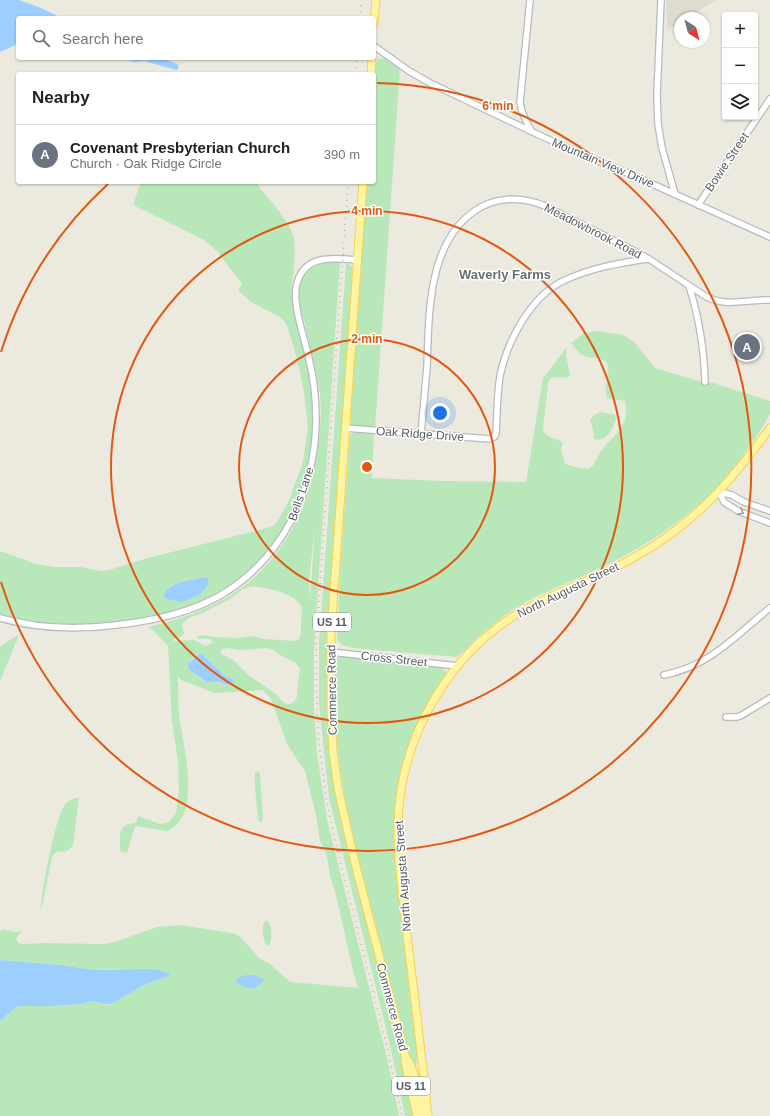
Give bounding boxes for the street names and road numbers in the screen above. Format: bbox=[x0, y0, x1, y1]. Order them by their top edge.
street label: Bowie Street bbox=[702, 129, 752, 194]
street label: Mountain View Drive bbox=[550, 135, 657, 191]
street label: Meadowbrook Road bbox=[542, 200, 644, 262]
street label: Oak Ridge Drive bbox=[376, 424, 465, 444]
street label: Bells Lane bbox=[285, 465, 317, 523]
street label: North Augusta Street bbox=[515, 559, 622, 621]
road number: US 11 bbox=[313, 613, 351, 631]
street label: Commerce Road bbox=[324, 645, 340, 735]
street label: Cross Street bbox=[360, 649, 429, 670]
street label: North Augusta Street bbox=[392, 819, 414, 932]
street label: Commerce Road bbox=[374, 961, 410, 1053]
road number: US 11 bbox=[392, 1077, 430, 1095]

